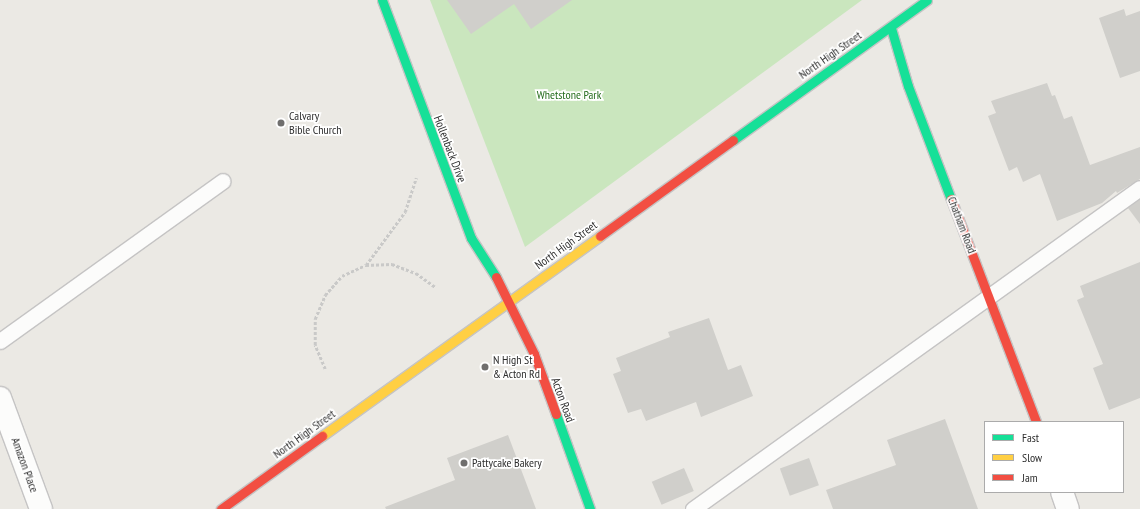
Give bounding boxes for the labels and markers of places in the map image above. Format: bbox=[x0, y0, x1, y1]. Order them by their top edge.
place label: Calvary Bible Church bbox=[289, 109, 342, 137]
marker: Calvary Bible Church bbox=[276, 118, 286, 128]
place label: N High St & Acton Rd bbox=[493, 353, 540, 381]
marker: N High St & Acton Rd bbox=[480, 362, 490, 372]
place label: Pattycake Bakery bbox=[472, 456, 542, 470]
marker: Pattycake Bakery bbox=[459, 458, 469, 468]

